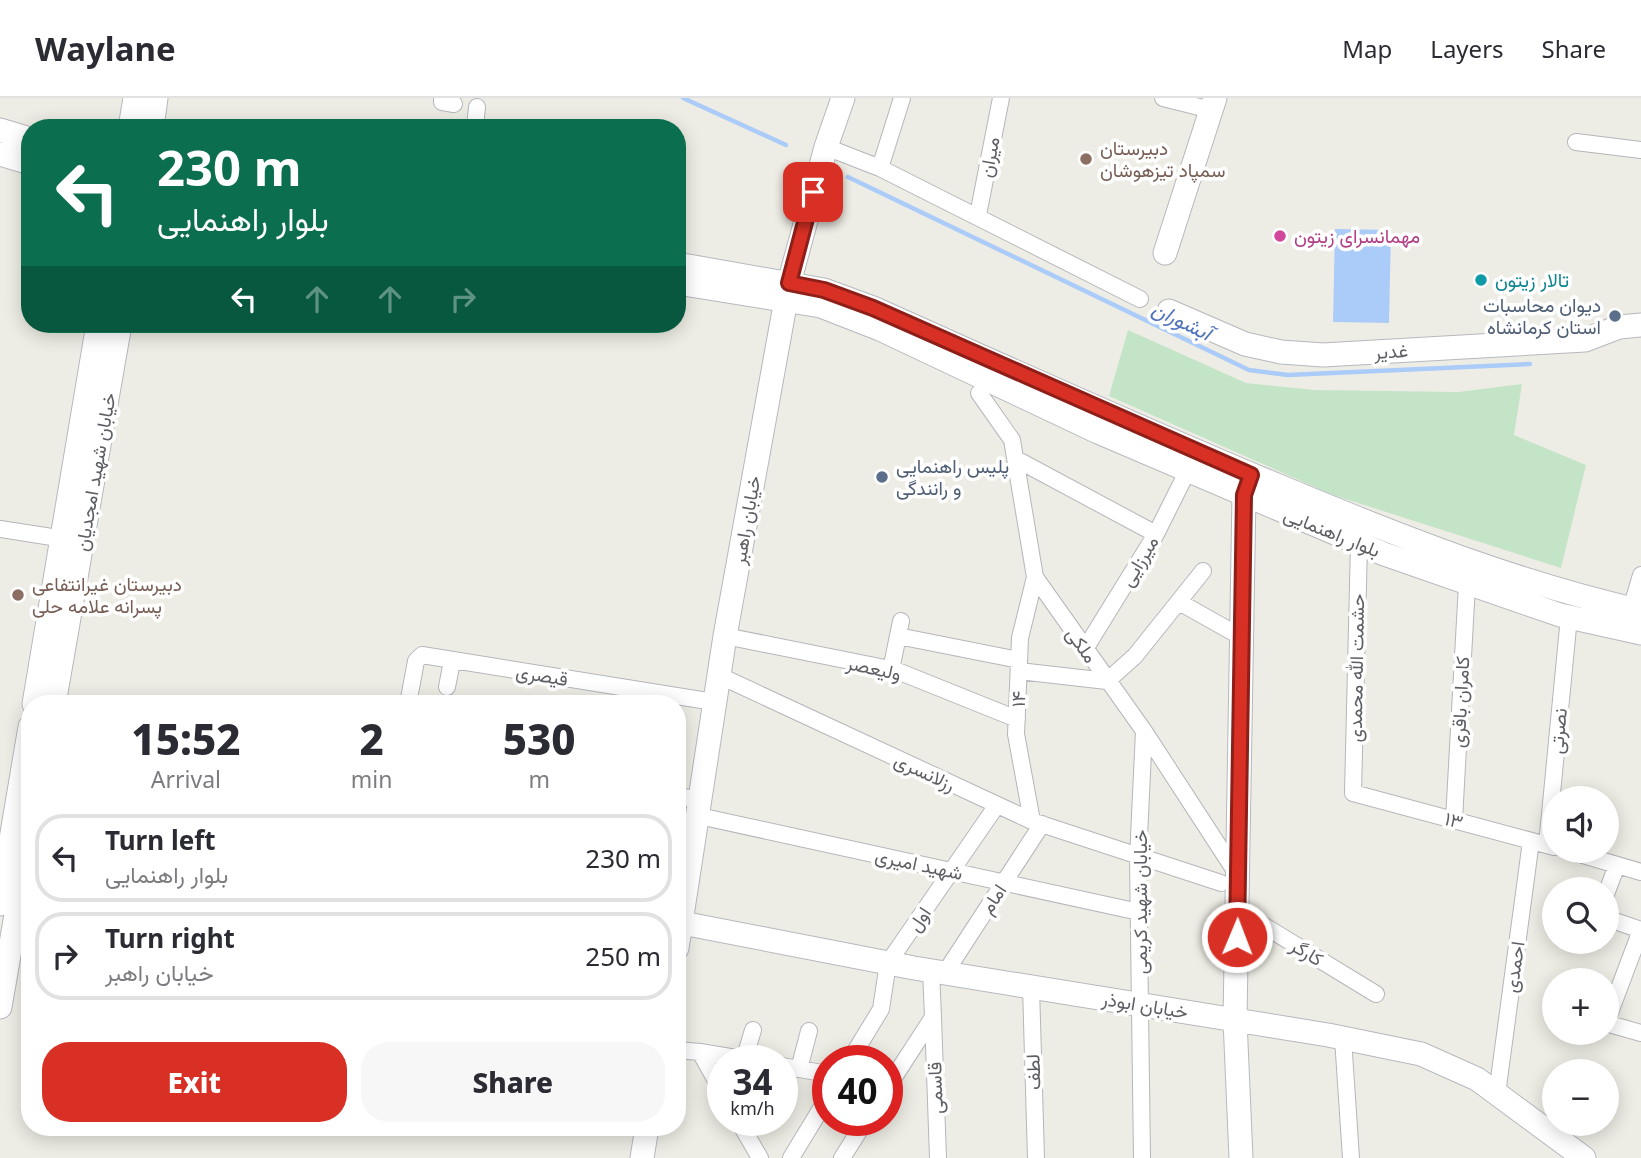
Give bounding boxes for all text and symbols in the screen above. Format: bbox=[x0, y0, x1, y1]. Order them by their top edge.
text: Waylane bbox=[35, 26, 176, 71]
text: Map bbox=[1342, 32, 1392, 65]
text: Layers bbox=[1430, 32, 1504, 65]
text: Share bbox=[1542, 32, 1606, 65]
text: 230 m bbox=[157, 134, 302, 200]
street label: میران bbox=[972, 134, 1006, 180]
place label: دبیرستان سمپاد تیزهوشان bbox=[1100, 135, 1225, 184]
icon: left bbox=[42, 147, 133, 238]
marker: دبیرستان سمپاد تیزهوشان bbox=[1078, 151, 1094, 167]
pin bbox=[783, 162, 843, 222]
icon: arrive bbox=[794, 173, 832, 211]
text: بلوار راهنمایی bbox=[157, 197, 329, 240]
place label: مهمانسرای زیتون bbox=[1294, 223, 1420, 249]
marker: مهمانسرای زیتون bbox=[1272, 228, 1288, 244]
place label: تالار زیتون bbox=[1495, 267, 1569, 293]
marker: تالار زیتون bbox=[1473, 272, 1489, 288]
icon: left bbox=[225, 280, 263, 318]
icon: ahead bbox=[298, 280, 336, 318]
icon: ahead bbox=[371, 280, 409, 318]
icon: right bbox=[444, 280, 482, 318]
place label: دیوان محاسبات استان کرمانشاه bbox=[1483, 292, 1601, 340]
water label: آبشوران bbox=[1148, 294, 1222, 349]
marker: دیوان محاسبات استان کرمانشاه bbox=[1607, 308, 1623, 324]
street label: غدیر bbox=[1372, 337, 1409, 365]
street label: خیابان شهید امجدیان bbox=[68, 391, 122, 553]
place label: پلیس راهنمایی و رانندگی bbox=[896, 453, 1009, 501]
marker: پلیس راهنمایی و رانندگی bbox=[874, 469, 890, 485]
street label: خیابان راهبر bbox=[725, 474, 767, 567]
street label: بلوار راهنمایی bbox=[1280, 501, 1384, 563]
street label: میرزایی bbox=[1114, 531, 1164, 591]
place label: دبیرستان غیرانتفاعی پسرانه علامه حلی bbox=[32, 571, 182, 620]
marker: دبیرستان غیرانتفاعی پسرانه علامه حلی bbox=[10, 587, 26, 603]
street label: حشمت الله محمدی bbox=[1342, 593, 1370, 743]
street label: ملکی bbox=[1060, 622, 1104, 668]
street label: ولیعصر bbox=[843, 649, 904, 686]
street label: کامران باقری bbox=[1445, 655, 1475, 749]
street label: قیصری bbox=[514, 658, 570, 692]
street label: ۱۴ bbox=[1005, 690, 1031, 708]
street label: نصرتی bbox=[1543, 707, 1573, 755]
text: 15:52 bbox=[131, 710, 240, 767]
text: 2 bbox=[359, 710, 384, 767]
text: 530 bbox=[503, 710, 576, 767]
street label: رزلانسری bbox=[890, 747, 960, 797]
text: Arrival bbox=[151, 763, 221, 795]
text: min bbox=[351, 763, 392, 795]
text: m bbox=[528, 763, 550, 795]
map controls bbox=[1542, 786, 1619, 1136]
button: sound bbox=[1542, 786, 1619, 863]
street label: ۱۳ bbox=[1442, 805, 1466, 835]
text: Turn left bbox=[105, 822, 216, 858]
street label: خیابان شهید کریمی bbox=[1127, 830, 1153, 974]
icon: left bbox=[46, 839, 84, 877]
text: 230 m bbox=[585, 840, 661, 876]
street label: شهید امیری bbox=[873, 842, 965, 886]
text: بلوار راهنمایی bbox=[105, 858, 228, 890]
button: search bbox=[1542, 877, 1619, 954]
street label: امام bbox=[974, 879, 1012, 919]
position arrow bbox=[1200, 900, 1274, 974]
street label: اول bbox=[901, 901, 937, 937]
text: Turn right bbox=[105, 920, 235, 956]
street label: کارگر bbox=[1285, 932, 1328, 972]
icon: right bbox=[46, 937, 84, 975]
text: 250 m bbox=[585, 938, 661, 974]
street label: احمدی bbox=[1498, 940, 1530, 994]
text: خیابان راهبر bbox=[105, 956, 214, 988]
button: + bbox=[1542, 968, 1619, 1045]
street label: خیابان ابوذر bbox=[1099, 985, 1190, 1025]
button: Exit bbox=[42, 1042, 347, 1122]
button: Share bbox=[361, 1042, 665, 1122]
speed limit sign: 40 bbox=[812, 1045, 903, 1136]
street label: لطف bbox=[1019, 1054, 1047, 1090]
text: 34 bbox=[732, 1058, 773, 1105]
button: − bbox=[1542, 1059, 1619, 1136]
street label: قاسمی bbox=[921, 1061, 949, 1115]
text: km/h bbox=[730, 1096, 775, 1120]

